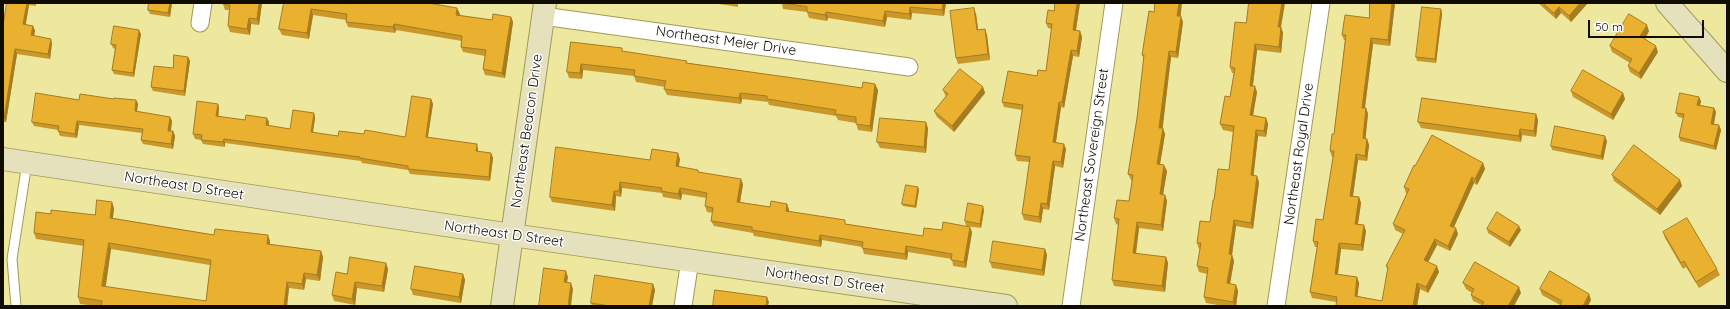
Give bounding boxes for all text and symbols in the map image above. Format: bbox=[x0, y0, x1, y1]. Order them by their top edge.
scale bar bbox=[1590, 12, 1706, 38]
text: 50 m bbox=[1595, 19, 1623, 34]
street label: Northeast Meier Drive bbox=[655, 23, 797, 59]
street label: Northeast Beacon Drive bbox=[508, 53, 546, 209]
street label: Northeast Sovereign Street bbox=[1072, 67, 1112, 243]
street label: Northeast Royal Drive bbox=[1281, 82, 1317, 226]
street label: Northeast D Street bbox=[123, 168, 245, 204]
street label: Northeast D Street bbox=[443, 217, 565, 251]
street label: Northeast D Street bbox=[764, 263, 886, 297]

